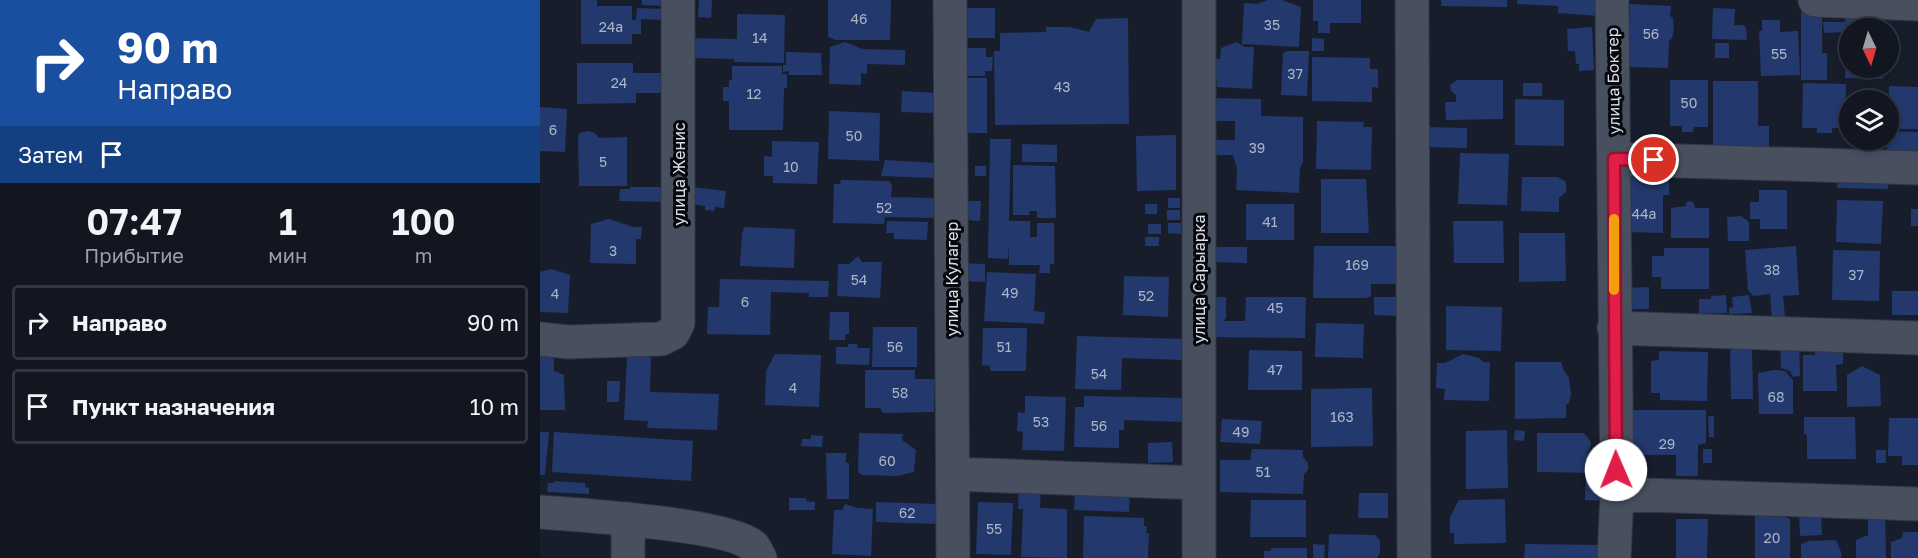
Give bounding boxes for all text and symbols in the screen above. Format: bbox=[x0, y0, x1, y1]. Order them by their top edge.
house number: 46 bbox=[850, 10, 868, 27]
house number: 35 bbox=[1264, 16, 1280, 33]
house number: 24а bbox=[599, 18, 623, 35]
north arrow bbox=[1839, 18, 1899, 78]
map controls bbox=[1839, 18, 1899, 150]
text: 90 m bbox=[117, 22, 218, 72]
icon: right bbox=[18, 24, 96, 102]
house number: 56 bbox=[1643, 25, 1659, 42]
street label: улица Боктер bbox=[1602, 27, 1624, 135]
house number: 14 bbox=[752, 29, 768, 46]
house number: 55 bbox=[1771, 45, 1787, 62]
house number: 37 bbox=[1287, 65, 1303, 82]
text: Направо bbox=[117, 73, 232, 105]
house number: 24 bbox=[611, 74, 627, 91]
house number: 43 bbox=[1054, 78, 1070, 95]
house number: 12 bbox=[747, 85, 761, 102]
button: layers bbox=[1839, 90, 1899, 150]
house number: 50 bbox=[1681, 94, 1697, 111]
house number: 6 bbox=[549, 121, 557, 138]
street label: улица Женис bbox=[669, 122, 689, 226]
house number: 50 bbox=[846, 127, 862, 144]
pin bbox=[1628, 134, 1679, 185]
icon: arrive bbox=[95, 138, 128, 171]
house number: 39 bbox=[1249, 139, 1265, 156]
text: Затем bbox=[18, 141, 83, 168]
icon: arrive bbox=[1637, 143, 1670, 176]
house number: 5 bbox=[599, 153, 607, 170]
house number: 10 bbox=[783, 158, 799, 175]
house number: 52 bbox=[876, 199, 892, 216]
text: 07:47 bbox=[86, 200, 182, 243]
text: 1 bbox=[279, 200, 297, 243]
text: 100 bbox=[391, 200, 456, 243]
house number: 44а bbox=[1632, 205, 1657, 222]
house number: 41 bbox=[1262, 213, 1278, 230]
street label: улица Сарыарка bbox=[1189, 214, 1209, 344]
street label: улица Кулагер bbox=[942, 221, 962, 336]
house number: 3 bbox=[609, 242, 617, 259]
text: Прибытие bbox=[84, 243, 184, 267]
text: мин bbox=[268, 243, 307, 267]
text: m bbox=[415, 243, 432, 267]
house number: 169 bbox=[1345, 256, 1369, 273]
house number: 38 bbox=[1764, 261, 1780, 278]
house number: 37 bbox=[1848, 266, 1864, 283]
house number: 54 bbox=[851, 271, 867, 288]
house number: 49 bbox=[1001, 284, 1019, 301]
house number: 4 bbox=[551, 285, 559, 302]
house number: 52 bbox=[1138, 287, 1154, 304]
house number: 6 bbox=[741, 293, 749, 310]
house number: 45 bbox=[1267, 299, 1283, 316]
icon: right bbox=[21, 306, 54, 339]
text: Направо bbox=[72, 309, 167, 336]
text: 90 m bbox=[467, 309, 519, 336]
house number: 56 bbox=[887, 338, 903, 355]
house number: 51 bbox=[997, 338, 1012, 355]
house number: 47 bbox=[1267, 361, 1283, 378]
house number: 54 bbox=[1091, 365, 1107, 382]
house number: 4 bbox=[789, 379, 797, 396]
house number: 58 bbox=[892, 384, 908, 401]
house number: 68 bbox=[1767, 388, 1785, 405]
icon: arrive bbox=[21, 390, 54, 423]
text: Пункт назначения bbox=[72, 393, 275, 420]
text: 10 m bbox=[470, 393, 519, 420]
house number: 163 bbox=[1330, 408, 1354, 425]
house number: 53 bbox=[1033, 413, 1049, 430]
house number: 56 bbox=[1091, 417, 1107, 434]
house number: 49 bbox=[1232, 423, 1250, 440]
house number: 29 bbox=[1659, 435, 1675, 452]
position arrow bbox=[1584, 438, 1648, 502]
house number: 60 bbox=[878, 452, 896, 469]
house number: 51 bbox=[1256, 463, 1271, 480]
house number: 62 bbox=[899, 504, 915, 521]
house number: 55 bbox=[986, 520, 1002, 537]
house number: 20 bbox=[1764, 529, 1780, 546]

